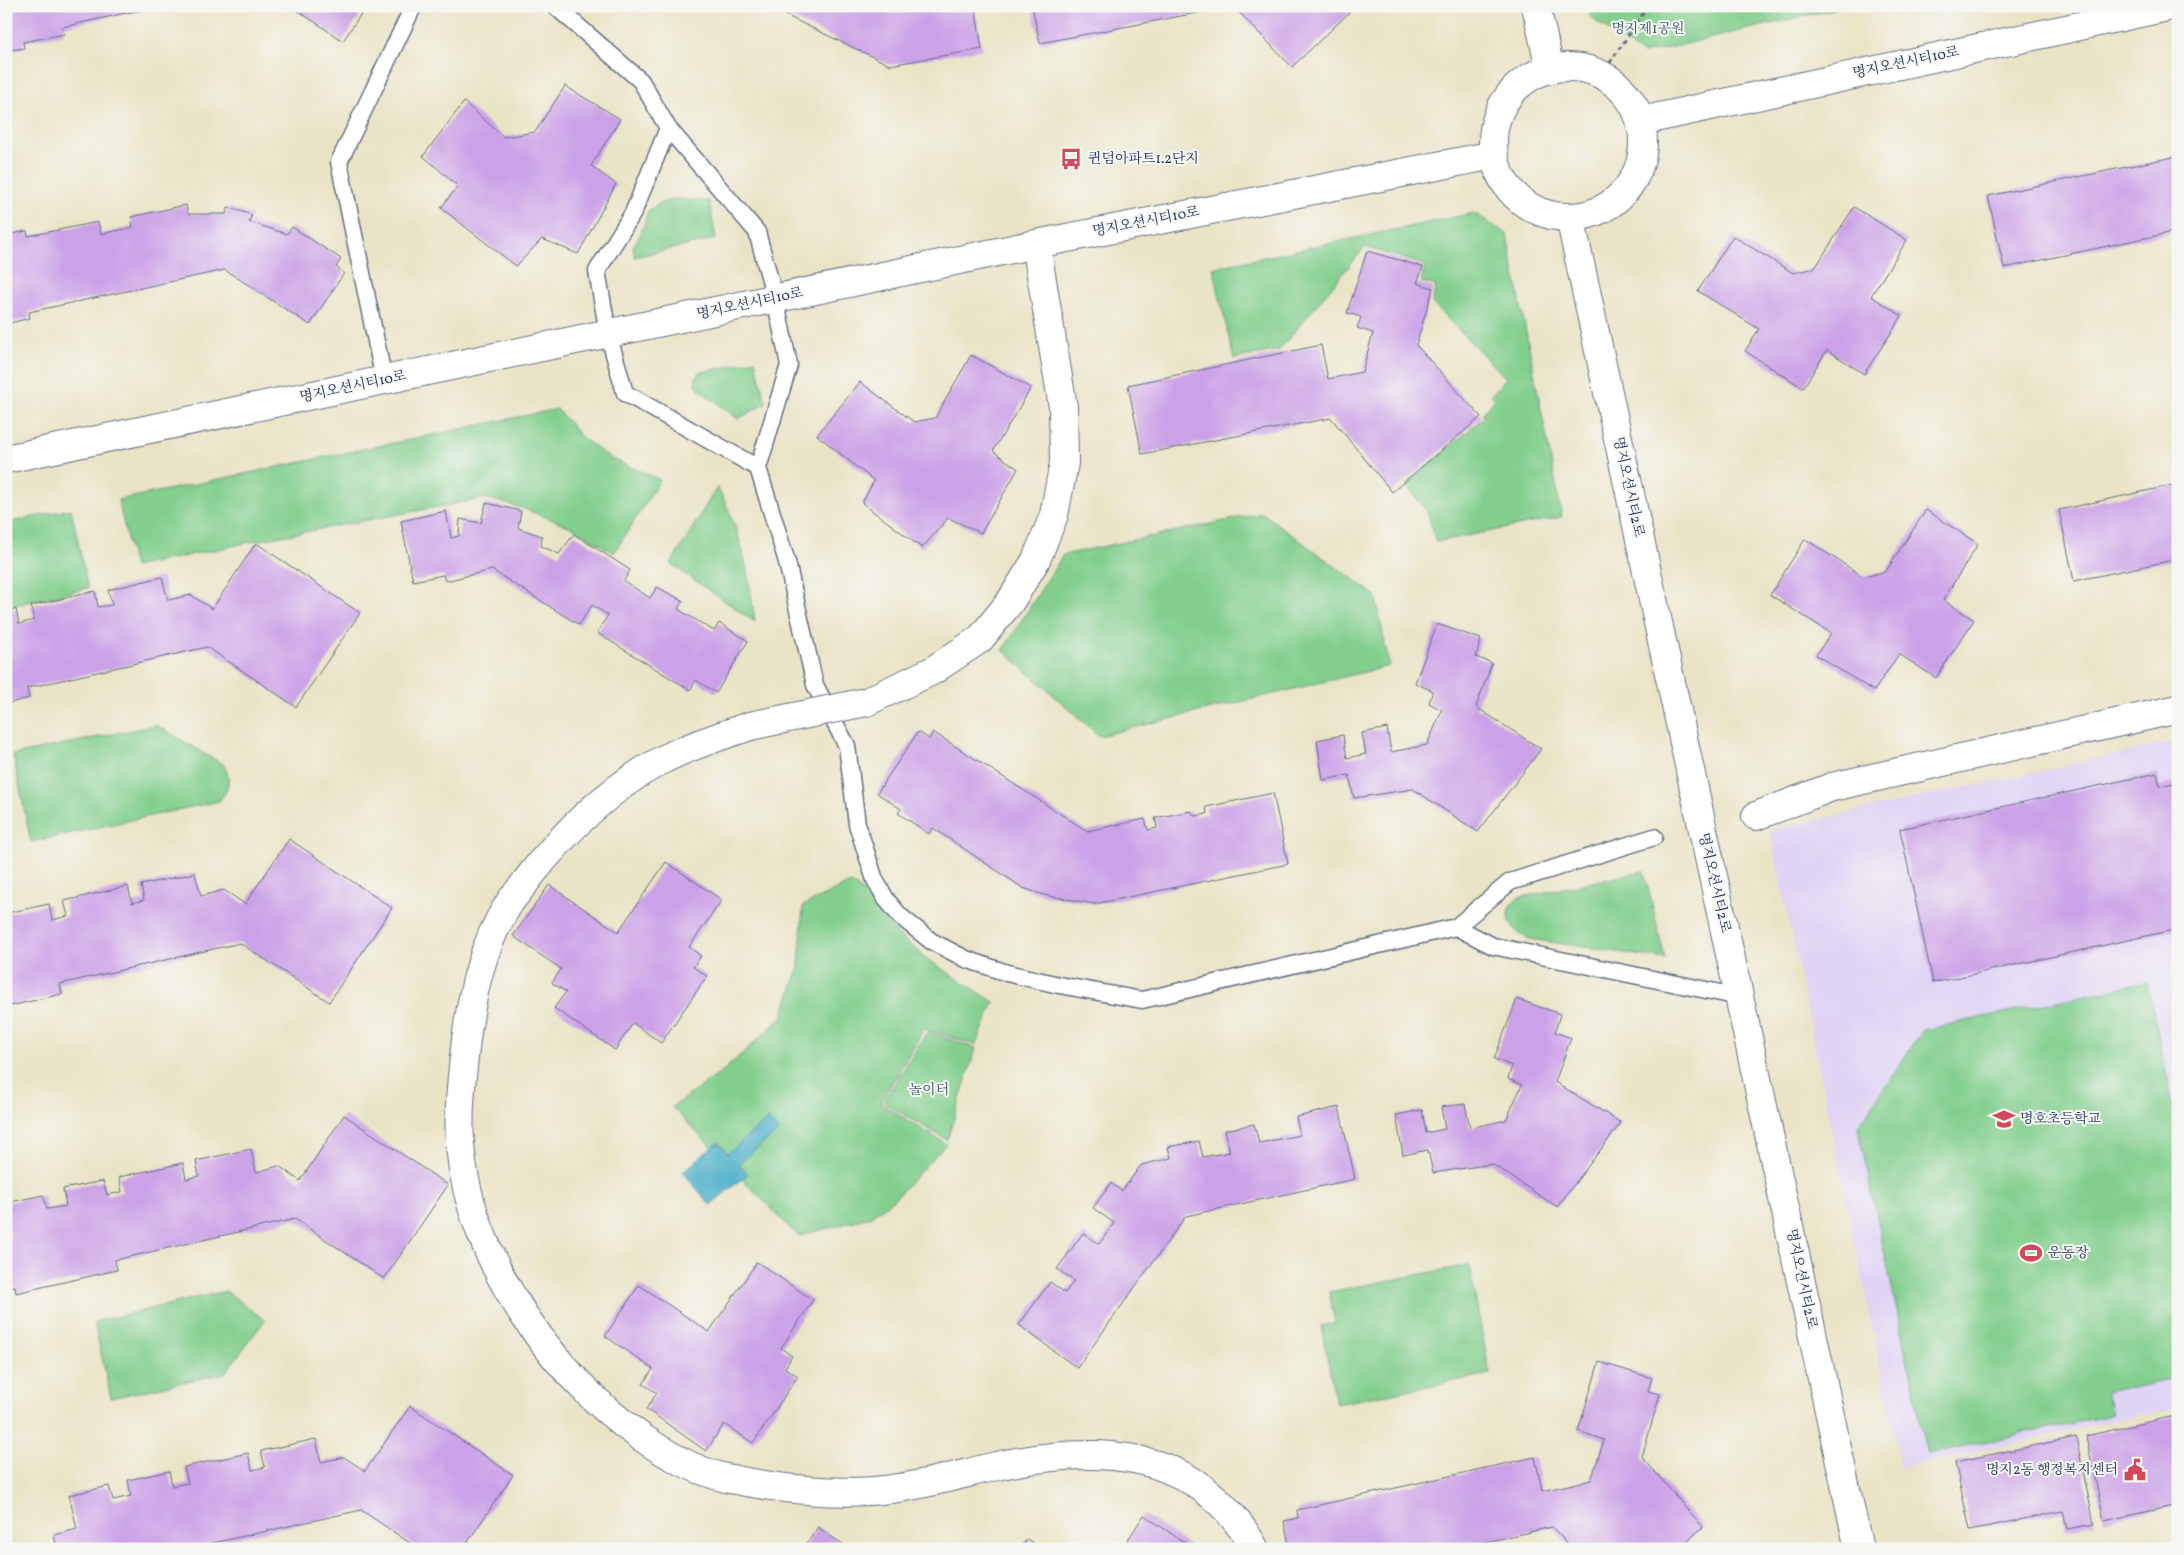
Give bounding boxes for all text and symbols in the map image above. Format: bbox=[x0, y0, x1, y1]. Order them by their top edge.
park label: 명지제1공원 bbox=[1611, 20, 1685, 39]
street label: 명지오션시티10로 bbox=[1851, 42, 1962, 84]
bus stop icon: 퀸덤아파트1.2단지 bbox=[1058, 146, 1084, 172]
place label: 퀸덤아파트1.2단지 bbox=[1088, 150, 1199, 169]
street label: 명지오션시티10로 bbox=[1091, 202, 1202, 242]
street label: 명지오션시티10로 bbox=[695, 283, 806, 325]
street label: 명지오션시티10로 bbox=[298, 366, 409, 408]
street label: 명지오션시티2로 bbox=[1608, 435, 1648, 539]
street label: 명지오션시티2로 bbox=[1693, 831, 1735, 935]
park label: 놀이터 bbox=[909, 1081, 949, 1100]
school or university icon: 명호초등학교 bbox=[1991, 1106, 2017, 1132]
place label: 명호초등학교 bbox=[2020, 1110, 2102, 1129]
street label: 명지오션시티2로 bbox=[1781, 1227, 1821, 1331]
sports icon: 운동장 bbox=[2018, 1240, 2044, 1266]
place label: 운동장 bbox=[2048, 1244, 2089, 1263]
public building icon: 명지2동 행정복지센터 bbox=[2122, 1457, 2148, 1483]
place label: 명지2동 행정복지센터 bbox=[1986, 1461, 2118, 1480]

